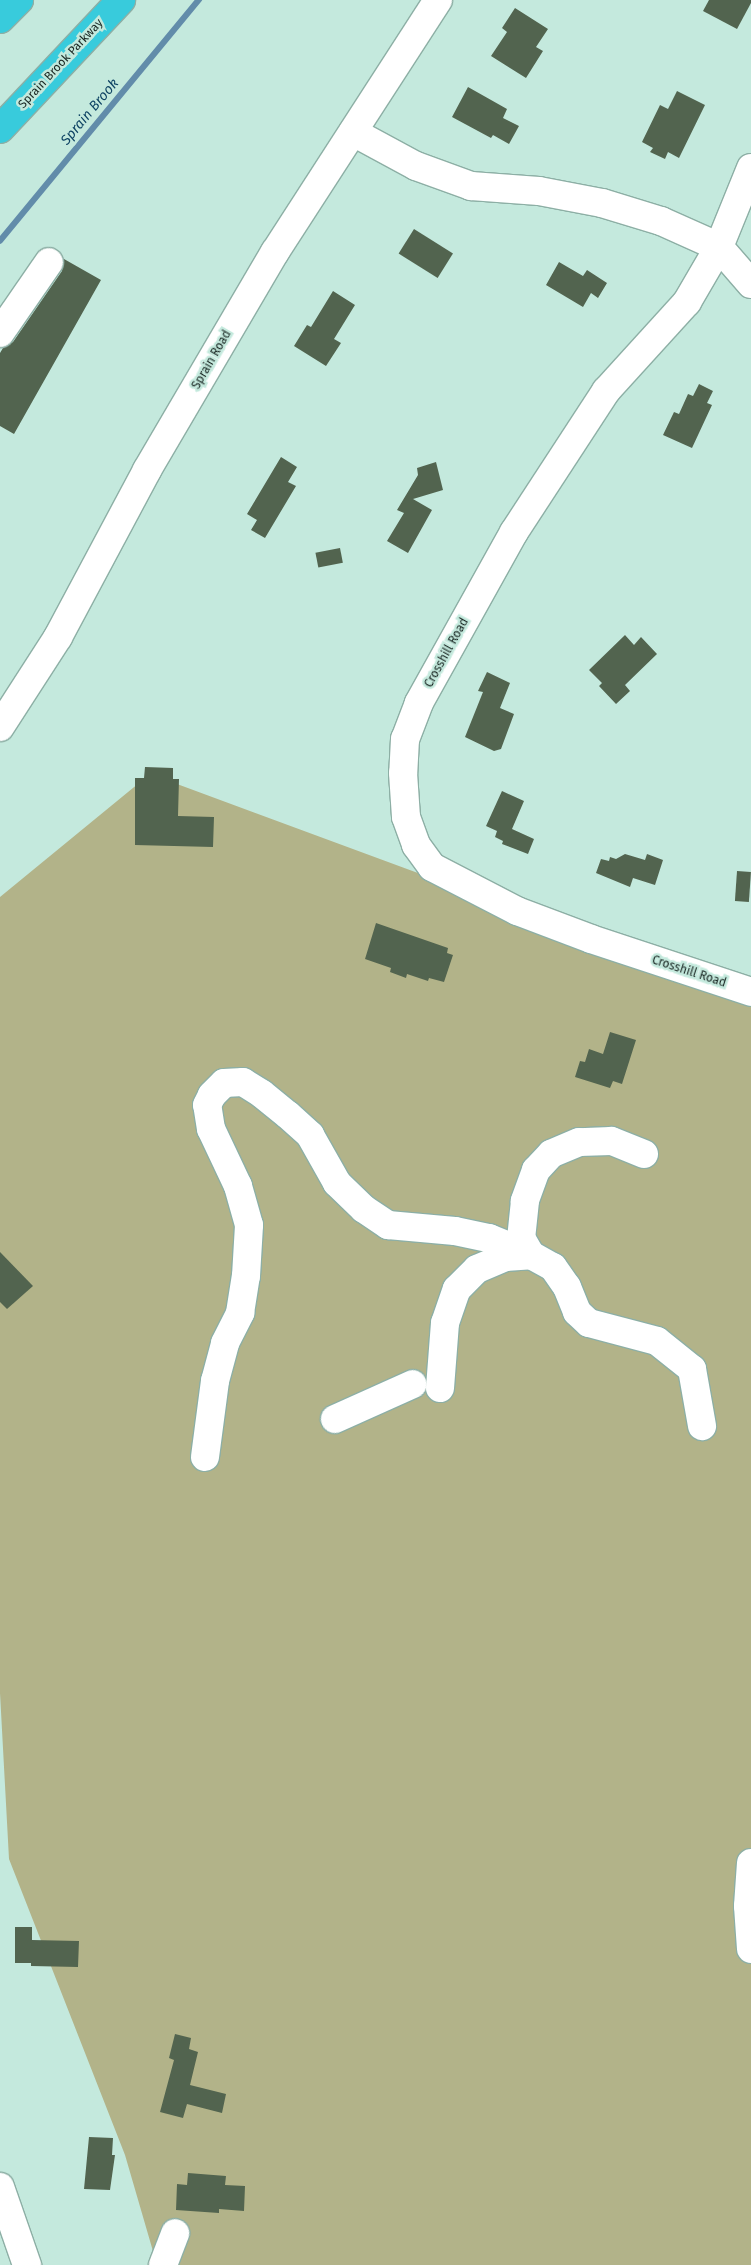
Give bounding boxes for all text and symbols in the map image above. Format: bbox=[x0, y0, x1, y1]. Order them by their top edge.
street label: Sprain Brook Parkway bbox=[16, 16, 106, 112]
water label: Sprain Brook bbox=[57, 75, 123, 149]
street label: Sprain Road bbox=[189, 328, 235, 392]
street label: Crosshill Road bbox=[422, 616, 472, 690]
street label: Crosshill Road bbox=[650, 953, 728, 991]

